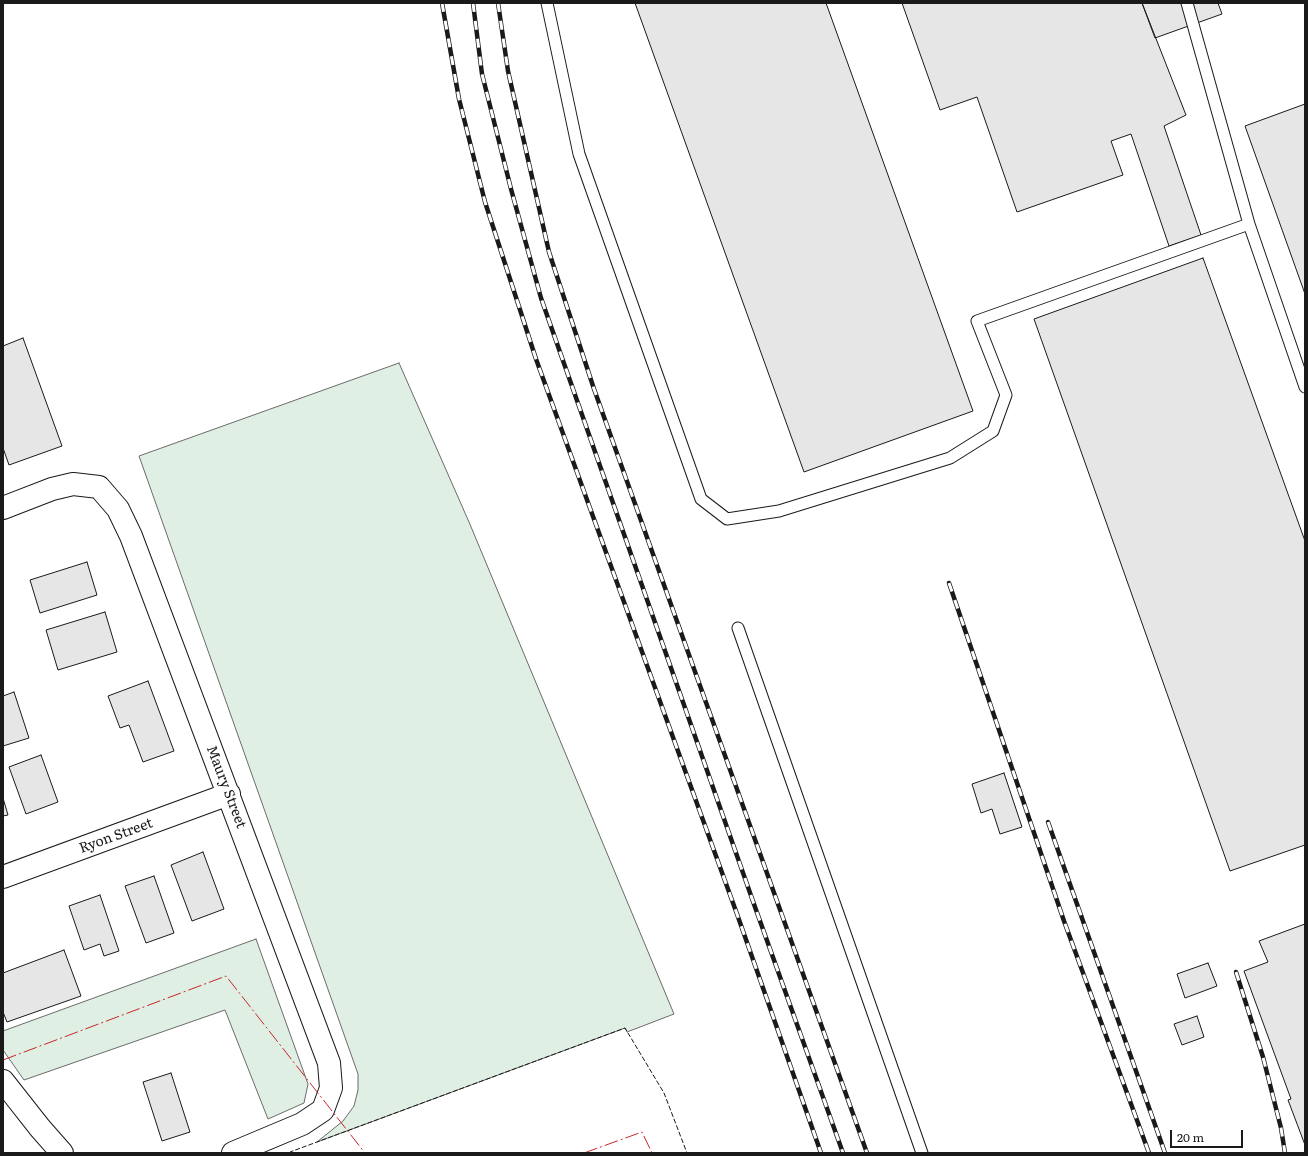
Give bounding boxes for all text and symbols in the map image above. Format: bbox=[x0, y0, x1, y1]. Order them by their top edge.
street label: Maury Street bbox=[203, 743, 249, 831]
street label: Ryon Street bbox=[77, 815, 155, 857]
scale bar bbox=[1172, 1122, 1245, 1148]
text: 20 m bbox=[1177, 1128, 1204, 1146]

